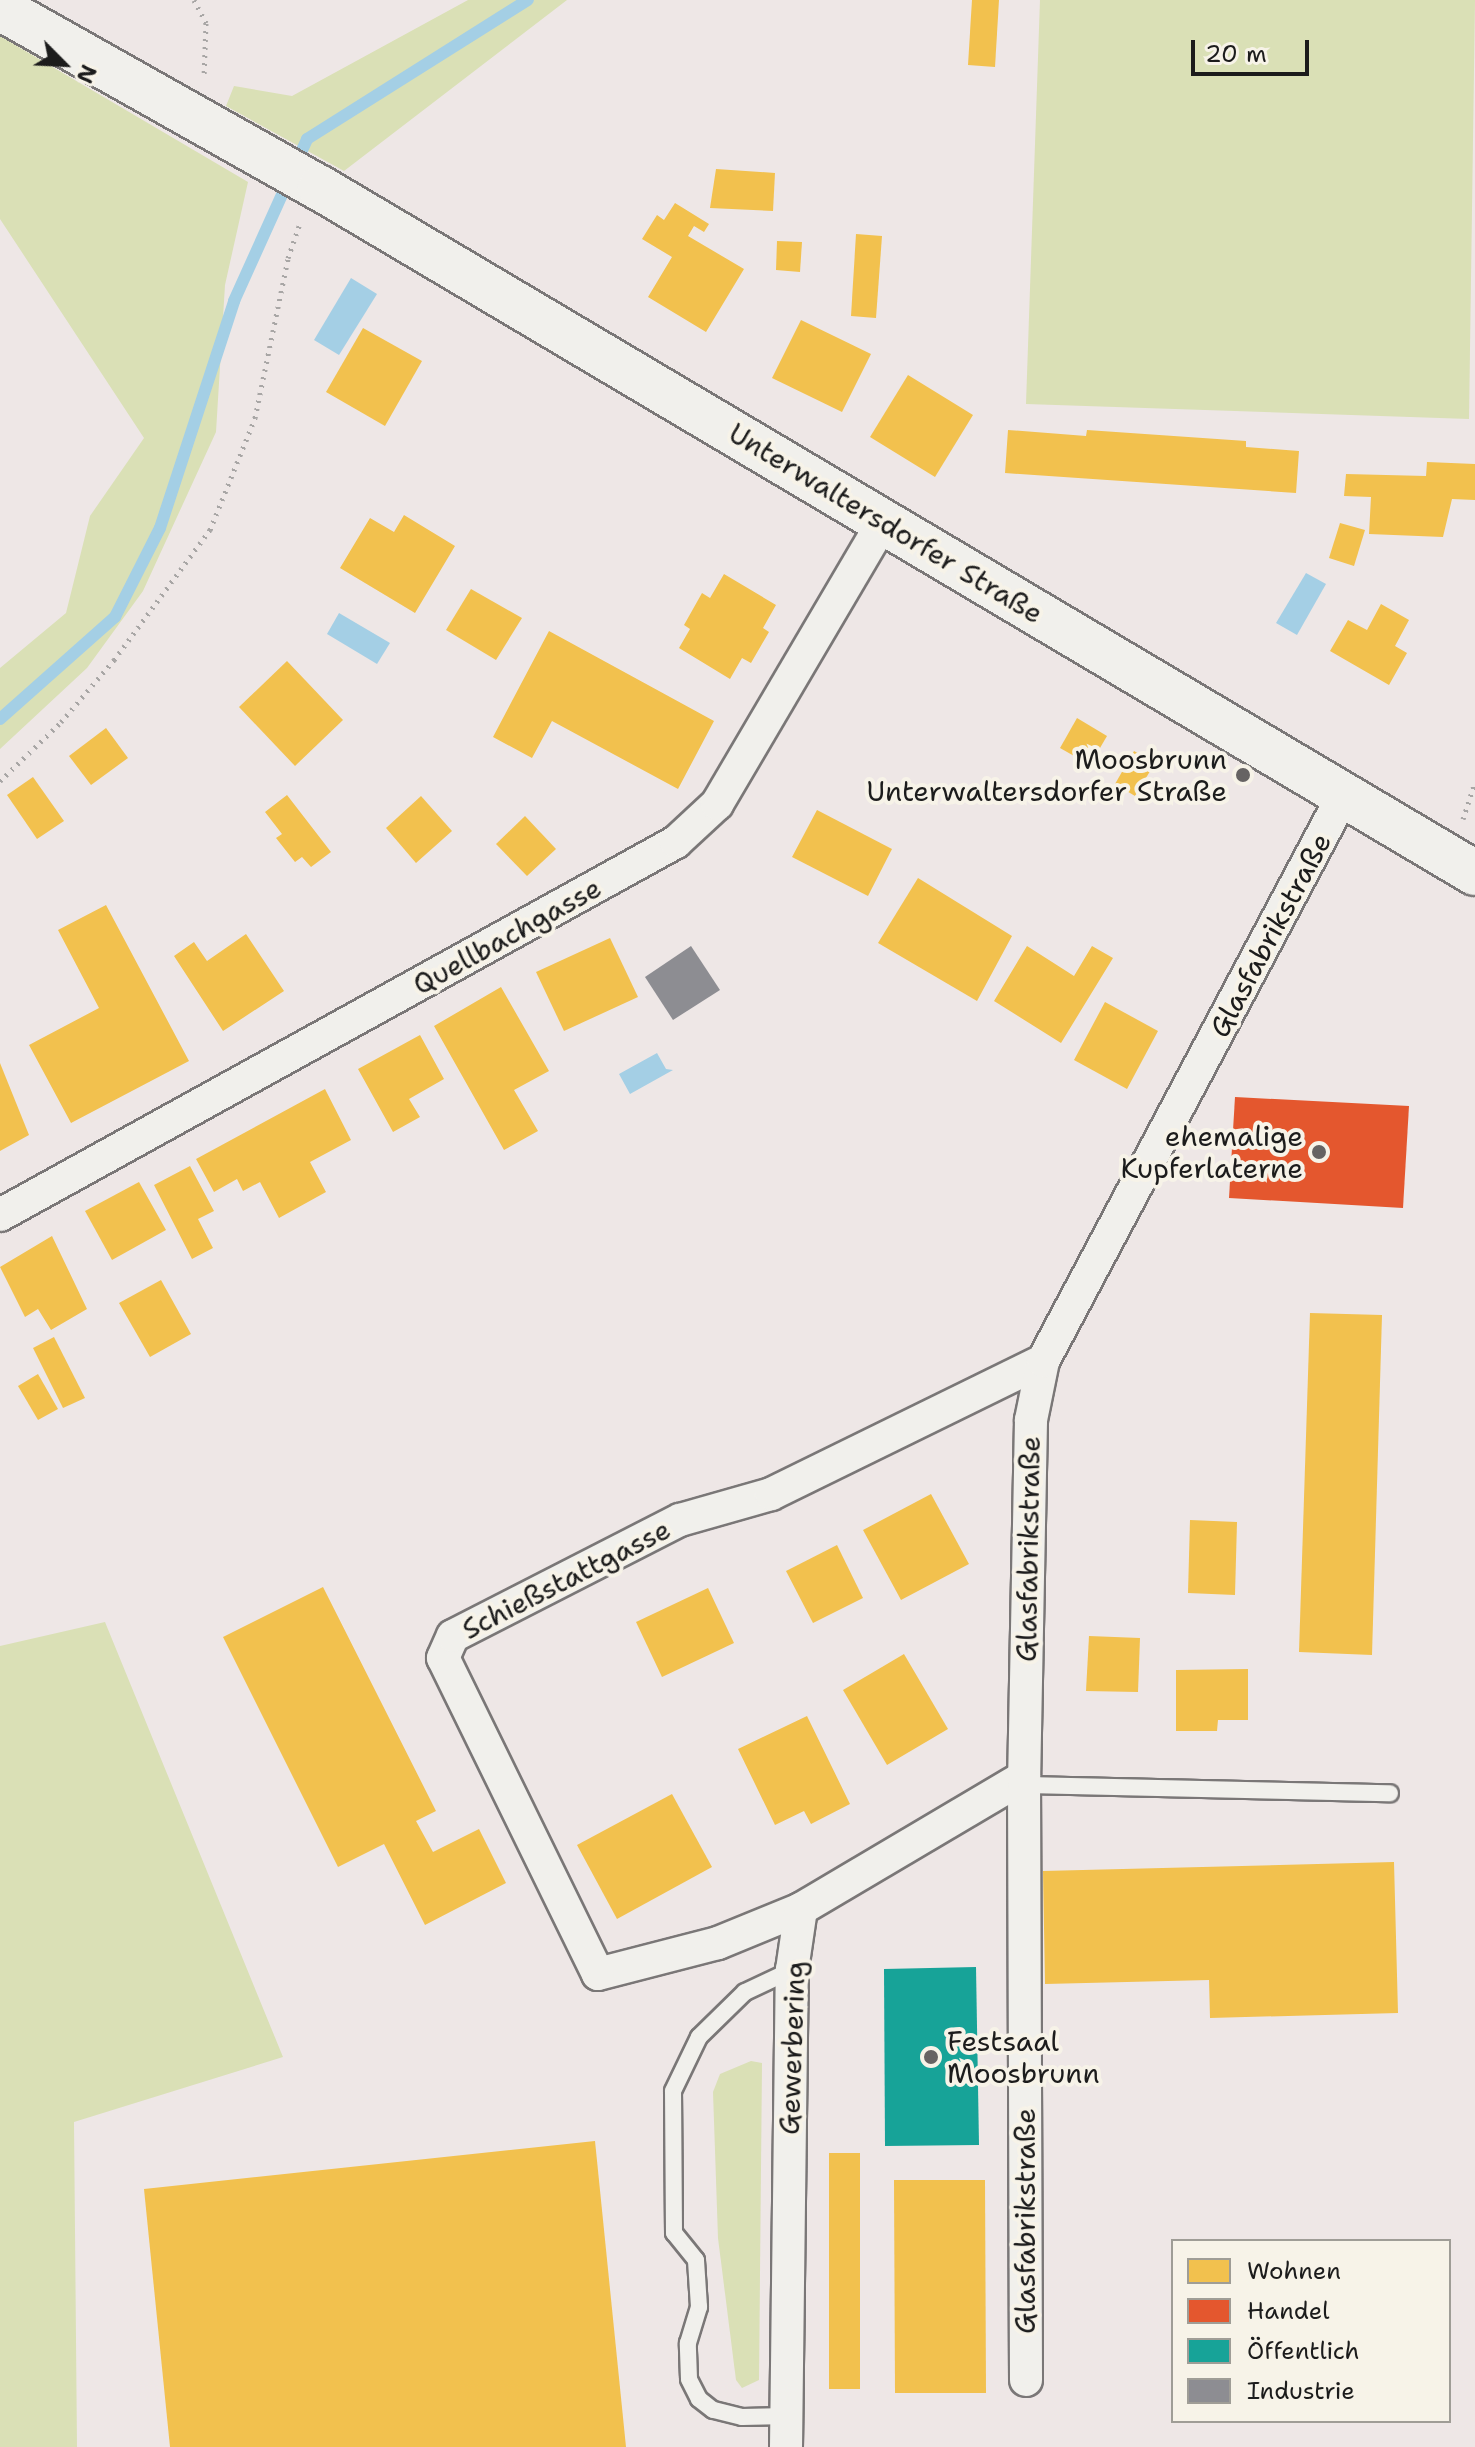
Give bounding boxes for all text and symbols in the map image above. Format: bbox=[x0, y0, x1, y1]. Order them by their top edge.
north arrow bbox=[24, 24, 104, 104]
scale bar bbox=[1195, 24, 1313, 74]
text: 20 m bbox=[1205, 38, 1267, 70]
text: N bbox=[70, 60, 103, 88]
street label: Unterwaltersdorfer Straße bbox=[723, 416, 1049, 630]
place label: Moosbrunn Unterwaltersdorfer Straße bbox=[867, 742, 1227, 808]
marker: Moosbrunn Unterwaltersdorfer Straße bbox=[1234, 766, 1252, 784]
street label: Glasfabrikstraße bbox=[1202, 827, 1338, 1043]
street label: Quellbachgasse bbox=[407, 870, 607, 1002]
place label: ehemalige Kupferlaterne bbox=[1121, 1119, 1303, 1185]
marker: ehemalige Kupferlaterne bbox=[1310, 1143, 1328, 1161]
street label: Glasfabrikstraße bbox=[1009, 1436, 1047, 1662]
street label: Schießstattgasse bbox=[456, 1512, 676, 1646]
street label: Gewerbering bbox=[772, 1961, 812, 2135]
place label: Festsaal Moosbrunn bbox=[947, 2024, 1100, 2090]
marker: Festsaal Moosbrunn bbox=[922, 2048, 940, 2066]
street label: Glasfabrikstraße bbox=[1008, 2108, 1042, 2334]
legend bbox=[1171, 2239, 1451, 2423]
text: Wohnen bbox=[1247, 2255, 1341, 2287]
text: Handel bbox=[1247, 2295, 1330, 2327]
text: Öffentlich bbox=[1247, 2335, 1360, 2367]
text: Industrie bbox=[1247, 2375, 1355, 2407]

